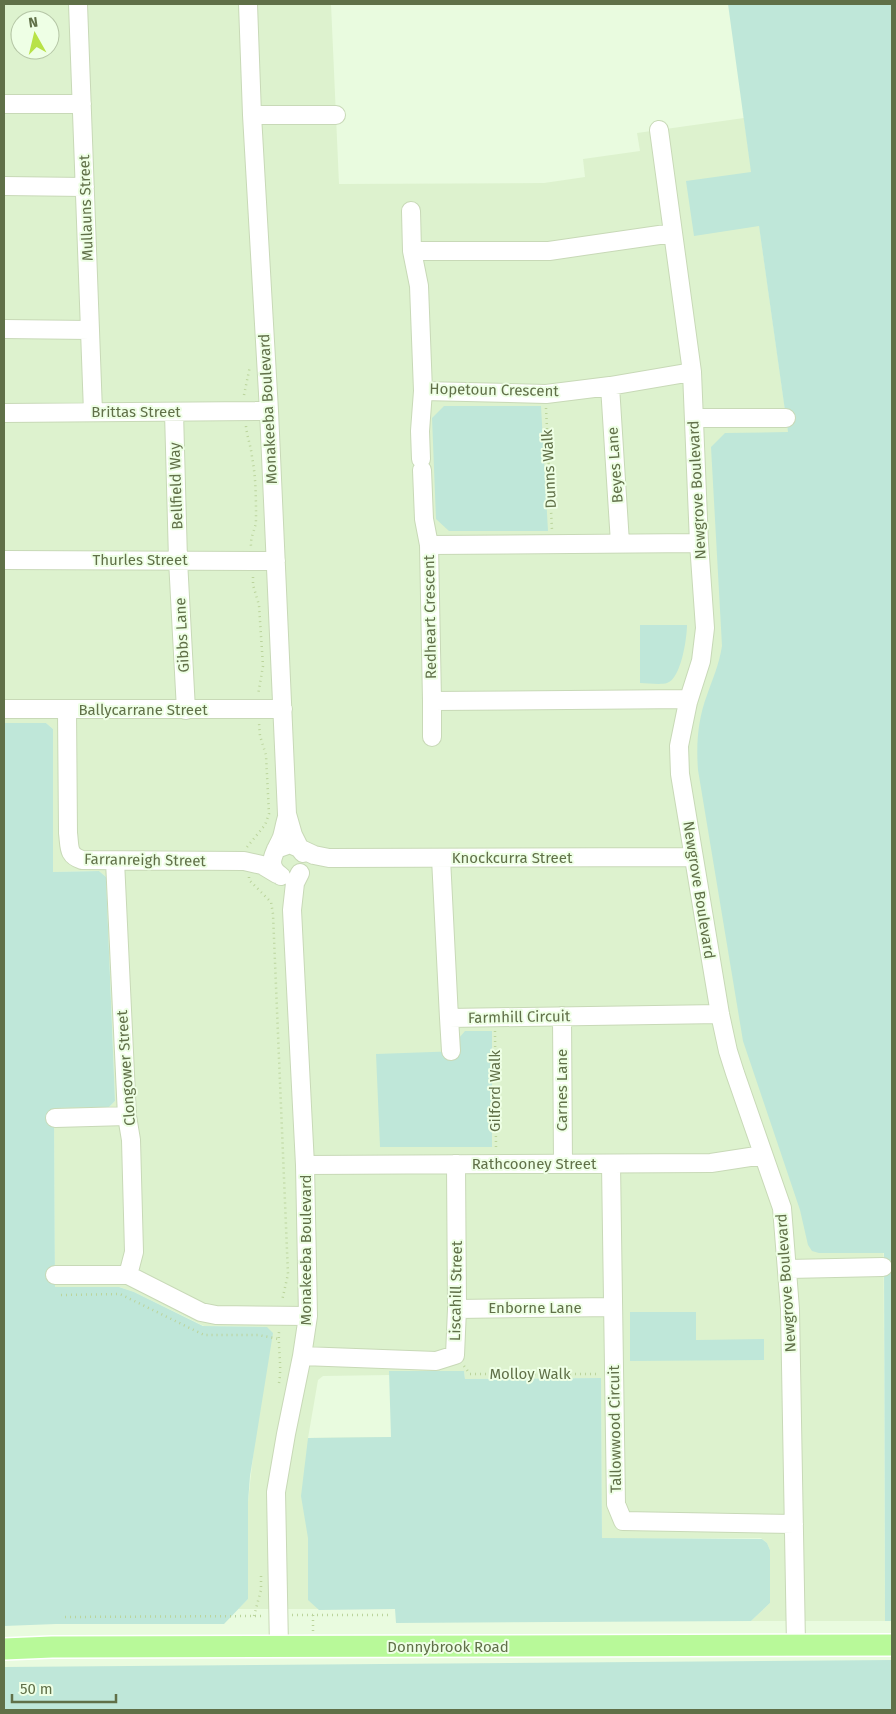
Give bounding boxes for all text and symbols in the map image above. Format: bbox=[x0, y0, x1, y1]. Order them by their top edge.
north arrow bbox=[10, 10, 60, 60]
text: N bbox=[27, 14, 39, 32]
street label: Mullauns Street bbox=[75, 154, 97, 262]
street label: Monakeeba Boulevard bbox=[255, 333, 281, 485]
street label: Hopetoun Crescent bbox=[429, 380, 559, 400]
street label: Brittas Street bbox=[91, 403, 181, 421]
street label: Newgrove Boulevard bbox=[684, 420, 710, 560]
street label: Beyes Lane bbox=[603, 426, 627, 504]
street label: Dunns Walk bbox=[538, 429, 560, 509]
street label: Bellfield Way bbox=[165, 441, 187, 530]
street label: Thurles Street bbox=[92, 551, 188, 569]
street label: Redheart Crescent bbox=[420, 554, 440, 679]
street label: Gibbs Lane bbox=[171, 597, 193, 673]
street label: Ballycarrane Street bbox=[78, 701, 208, 719]
street label: Newgrove Boulevard bbox=[679, 820, 719, 960]
street label: Knockcurra Street bbox=[452, 849, 573, 867]
street label: Farranreigh Street bbox=[84, 850, 207, 870]
street label: Farmhill Circuit bbox=[468, 1007, 571, 1027]
street label: Clongower Street bbox=[113, 1009, 139, 1126]
street label: Carnes Lane bbox=[553, 1049, 571, 1131]
street label: Gilford Walk bbox=[486, 1050, 504, 1132]
street label: Rathcooney Street bbox=[472, 1155, 597, 1173]
street label: Monakeeba Boulevard bbox=[297, 1175, 315, 1325]
street label: Newgrove Boulevard bbox=[772, 1213, 800, 1353]
street label: Liscahill Street bbox=[446, 1240, 466, 1341]
street label: Enborne Lane bbox=[488, 1299, 582, 1317]
street label: Tallowwood Circuit bbox=[605, 1364, 625, 1493]
street label: Molloy Walk bbox=[489, 1365, 571, 1383]
street label: Donnybrook Road bbox=[387, 1638, 509, 1656]
scale bar bbox=[12, 1672, 116, 1704]
text: 50 m bbox=[20, 1680, 53, 1698]

